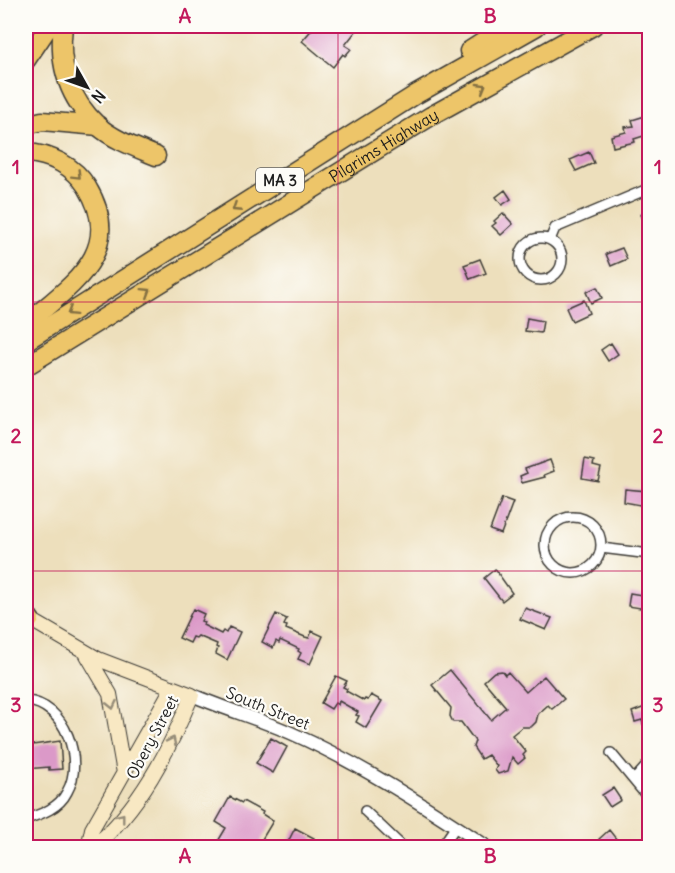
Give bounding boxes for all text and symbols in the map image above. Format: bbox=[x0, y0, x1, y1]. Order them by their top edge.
text: A bbox=[179, 3, 192, 28]
text: B bbox=[483, 3, 497, 28]
north arrow bbox=[57, 57, 117, 117]
one-way arrow bbox=[476, 83, 486, 94]
text: N bbox=[87, 86, 110, 107]
street label: Pilgrims Highway bbox=[325, 104, 442, 187]
text: 1 bbox=[12, 154, 20, 179]
text: 1 bbox=[654, 154, 662, 179]
one-way arrow bbox=[70, 168, 81, 179]
road number: MA 3 bbox=[256, 168, 304, 192]
one-way arrow bbox=[232, 201, 242, 213]
one-way arrow bbox=[141, 287, 151, 299]
one-way arrow bbox=[67, 305, 78, 316]
text: 2 bbox=[11, 423, 22, 448]
text: 2 bbox=[653, 423, 664, 448]
street label: South Street bbox=[223, 682, 313, 734]
street label: Obery Street bbox=[122, 691, 183, 782]
text: 3 bbox=[10, 692, 22, 717]
text: 3 bbox=[652, 692, 664, 717]
one-way arrow bbox=[105, 699, 118, 709]
one-way arrow bbox=[164, 736, 176, 747]
one-way arrow bbox=[114, 813, 125, 824]
text: A bbox=[179, 843, 192, 868]
text: B bbox=[483, 843, 497, 868]

